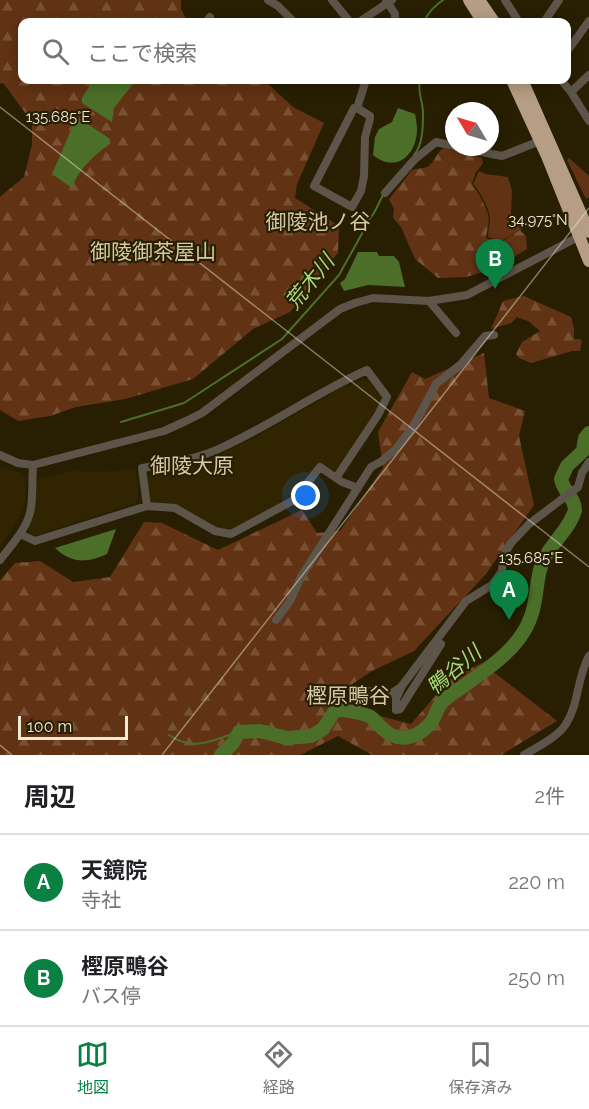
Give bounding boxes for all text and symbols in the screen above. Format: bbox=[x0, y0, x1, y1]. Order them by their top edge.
search box bbox=[18, 18, 571, 84]
icon: search bbox=[39, 35, 72, 68]
text: ここで検索 bbox=[87, 40, 197, 66]
north arrow bbox=[445, 102, 499, 156]
text: 135.685°E bbox=[26, 108, 90, 126]
district label: 御陵池ノ谷 bbox=[266, 209, 371, 234]
text: 34.975°N bbox=[508, 211, 568, 229]
district label: 御陵御茶屋山 bbox=[90, 239, 216, 264]
pin: B bbox=[476, 240, 514, 289]
water label: 荒木川 bbox=[280, 248, 340, 314]
district label: 御陵大原 bbox=[150, 453, 234, 478]
your location bbox=[291, 481, 320, 510]
text: 135.685°E bbox=[499, 549, 563, 567]
pin: A bbox=[490, 570, 528, 620]
water label: 鴨谷川 bbox=[422, 639, 487, 699]
district label: 樫原鴫谷 bbox=[306, 683, 390, 708]
scale bar bbox=[18, 713, 128, 740]
text: 100 m bbox=[27, 717, 72, 736]
text: 周辺 bbox=[24, 782, 76, 812]
text: 2件 bbox=[535, 784, 565, 808]
text: 天鏡院 bbox=[81, 857, 147, 883]
text: A bbox=[37, 870, 50, 894]
text: 220 m bbox=[508, 870, 565, 894]
text: 寺社 bbox=[81, 888, 121, 912]
text: 樫原鴫谷 bbox=[81, 953, 169, 979]
text: B bbox=[37, 966, 50, 990]
text: 250 m bbox=[508, 966, 565, 990]
text: バス停 bbox=[81, 984, 141, 1008]
tab: 地図 bbox=[76, 1038, 109, 1098]
tab: 経路 bbox=[262, 1038, 295, 1098]
tab: 保存済み bbox=[448, 1038, 512, 1098]

